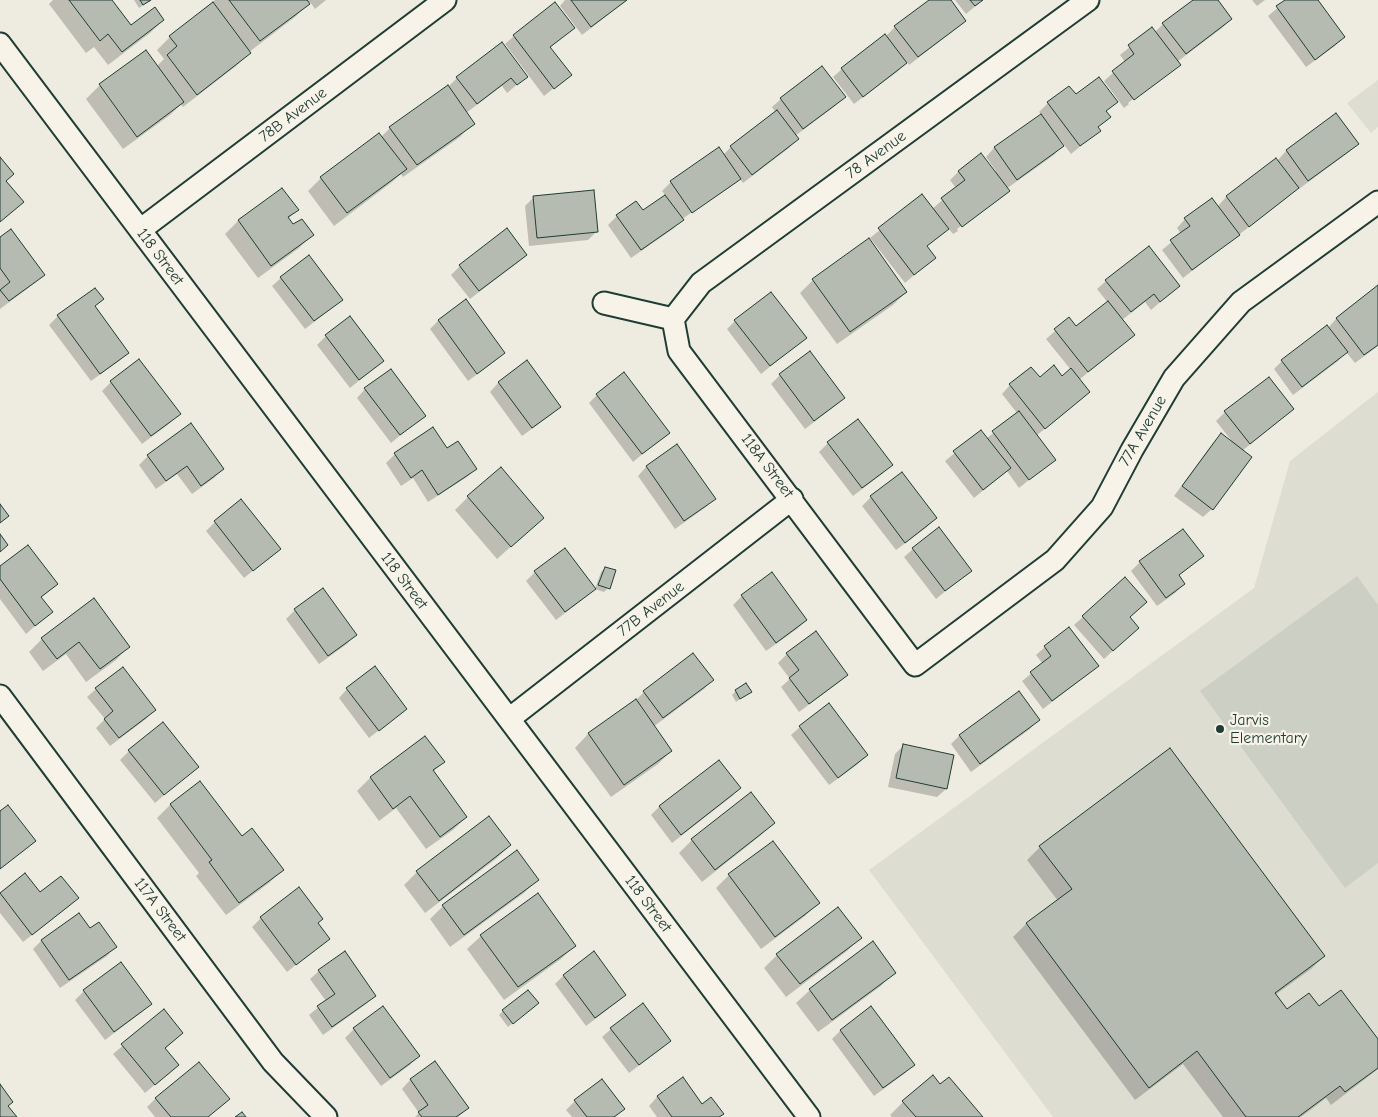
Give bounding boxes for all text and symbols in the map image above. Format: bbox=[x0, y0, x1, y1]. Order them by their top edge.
street label: 78B Avenue bbox=[255, 83, 331, 147]
street label: 78 Avenue bbox=[842, 127, 910, 183]
street label: 118 Street bbox=[132, 225, 188, 289]
street label: 77A Avenue bbox=[1115, 392, 1171, 470]
street label: 118A Street bbox=[737, 430, 797, 502]
street label: 118 Street bbox=[376, 549, 432, 613]
street label: 77B Avenue bbox=[614, 577, 688, 641]
place label: Jarvis Elementary bbox=[1230, 710, 1307, 748]
marker: Jarvis Elementary bbox=[1214, 723, 1226, 735]
street label: 118 Street bbox=[620, 872, 676, 936]
street label: 117A Street bbox=[130, 874, 190, 946]

